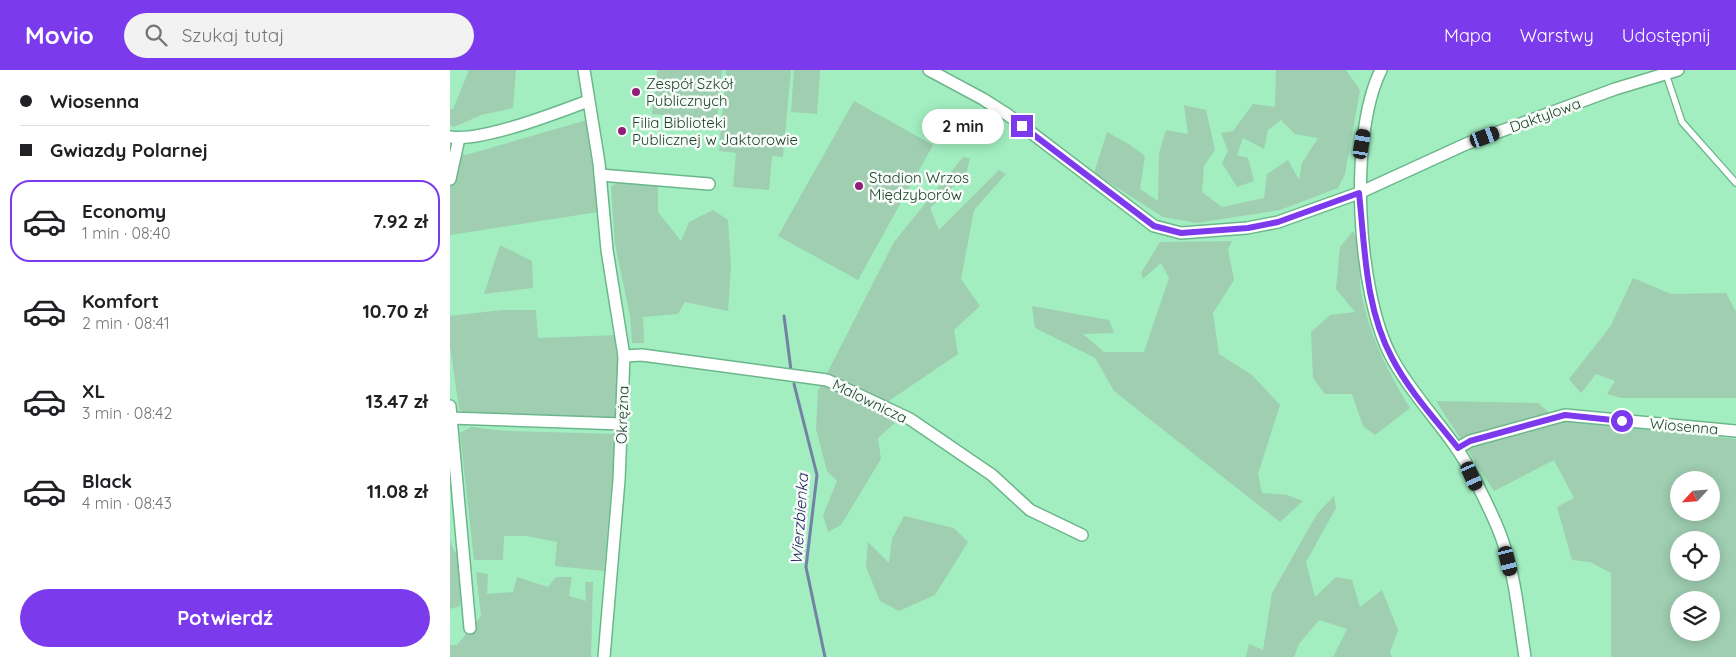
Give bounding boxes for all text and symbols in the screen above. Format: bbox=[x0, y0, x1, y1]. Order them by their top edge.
search box bbox=[124, 13, 474, 58]
text: Movio bbox=[25, 20, 94, 50]
icon: search bbox=[142, 21, 170, 49]
text: Szukaj tutaj bbox=[182, 23, 285, 47]
text: Mapa bbox=[1444, 24, 1492, 47]
text: Warstwy bbox=[1520, 24, 1594, 47]
text: Udostępnij bbox=[1622, 24, 1711, 47]
place label: Zespół Szkół Publicznych bbox=[646, 74, 734, 110]
marker: Zespół Szkół Publicznych bbox=[630, 86, 642, 98]
text: Wiosenna bbox=[50, 89, 139, 113]
street label: Daktylowa bbox=[1507, 93, 1583, 137]
callout: 2 min bbox=[922, 108, 1004, 144]
place label: Filia Biblioteki Publicznej w Jaktorowie bbox=[632, 113, 798, 149]
route end bbox=[1011, 115, 1033, 137]
text: 2 min bbox=[942, 116, 984, 136]
marker: Filia Biblioteki Publicznej w Jaktorowie bbox=[616, 125, 628, 137]
car bbox=[1468, 125, 1501, 149]
car bbox=[1352, 128, 1371, 160]
text: Gwiazdy Polarnej bbox=[50, 138, 208, 162]
place label: Stadion Wrzos Międzyborów bbox=[869, 168, 969, 204]
marker: Stadion Wrzos Międzyborów bbox=[853, 180, 865, 192]
icon: car bbox=[22, 199, 67, 244]
text: Economy bbox=[82, 199, 166, 223]
text: 7.92 zł bbox=[373, 209, 428, 233]
text: 1 min · 08:40 bbox=[82, 223, 171, 243]
icon: car bbox=[22, 289, 67, 334]
text: Komfort bbox=[82, 289, 159, 313]
text: 10.70 zł bbox=[362, 299, 428, 323]
text: 2 min · 08:41 bbox=[82, 313, 170, 333]
street label: Malownicza bbox=[829, 375, 911, 427]
icon: car bbox=[22, 379, 67, 424]
text: XL bbox=[82, 379, 105, 403]
street label: Okrężna bbox=[611, 385, 633, 445]
text: 13.47 zł bbox=[366, 389, 428, 413]
text: 3 min · 08:42 bbox=[82, 403, 172, 423]
route start bbox=[1611, 410, 1633, 432]
street label: Wiosenna bbox=[1649, 414, 1719, 438]
car bbox=[1459, 459, 1484, 493]
icon: car bbox=[22, 469, 67, 514]
text: Black bbox=[82, 469, 132, 493]
water label: Wierzbienka bbox=[786, 471, 812, 565]
north arrow bbox=[1670, 471, 1720, 521]
map controls bbox=[1670, 471, 1720, 641]
text: 11.08 zł bbox=[367, 479, 428, 503]
text: 4 min · 08:43 bbox=[82, 493, 172, 513]
button: locate bbox=[1670, 531, 1720, 581]
car bbox=[1497, 545, 1518, 577]
button: Potwierdź bbox=[20, 589, 430, 647]
button: layers bbox=[1670, 591, 1720, 641]

